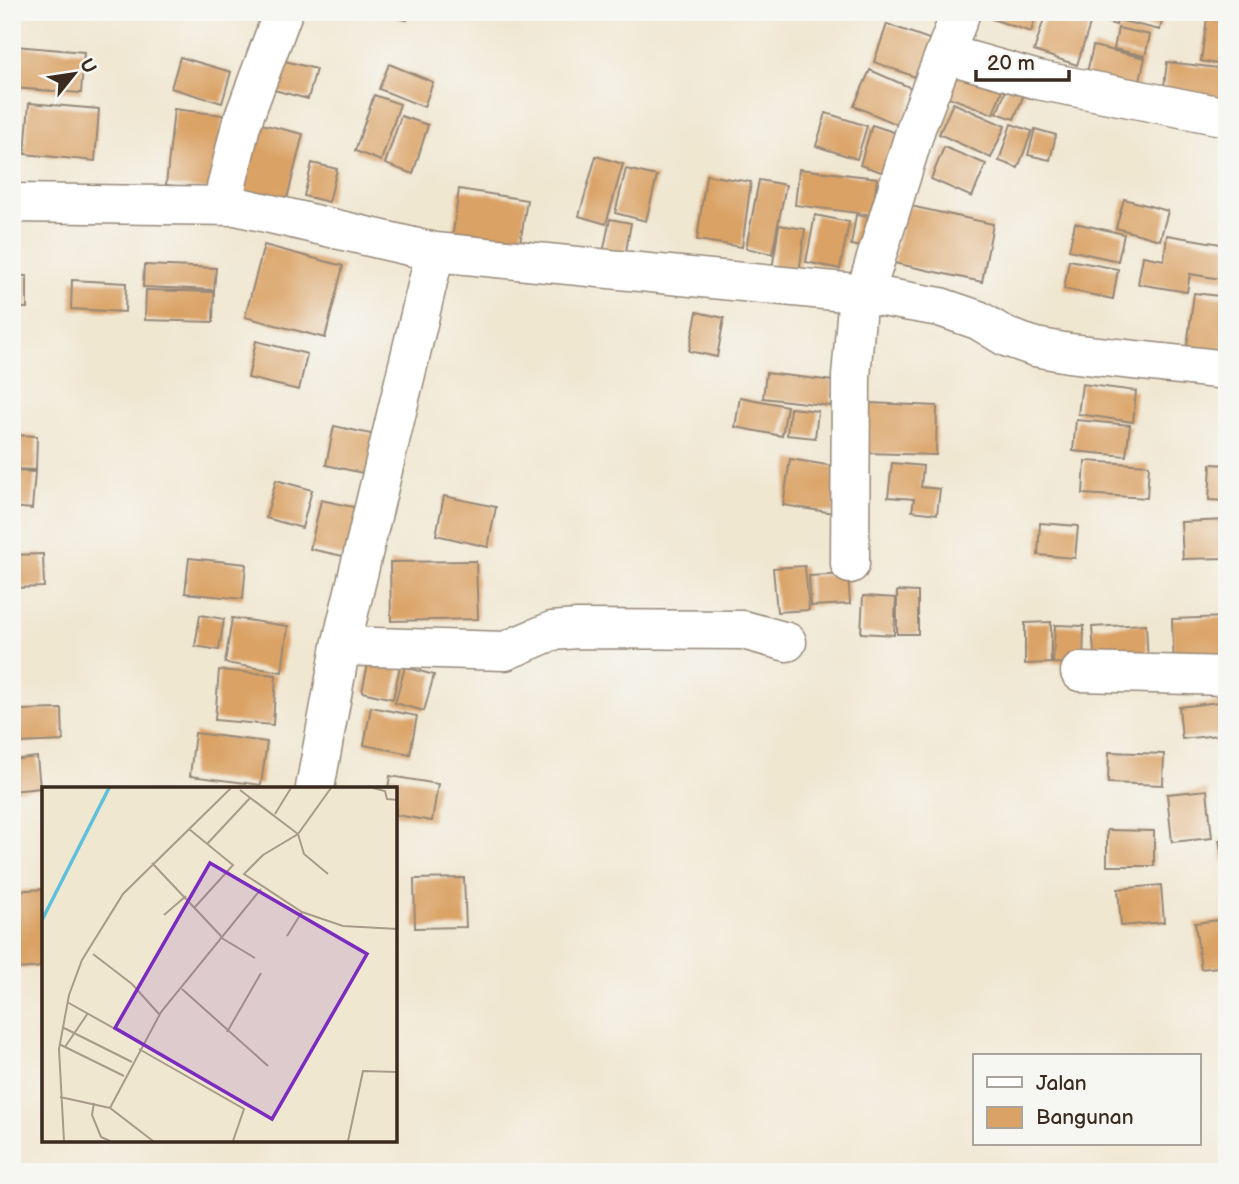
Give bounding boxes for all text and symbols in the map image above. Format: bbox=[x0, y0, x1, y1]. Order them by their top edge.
north arrow bbox=[38, 38, 108, 108]
scale bar bbox=[976, 38, 1069, 82]
text: 20 m bbox=[987, 51, 1035, 76]
text: U bbox=[74, 55, 101, 78]
inset map bbox=[42, 787, 397, 1142]
legend bbox=[973, 1054, 1200, 1146]
text: Jalan bbox=[1036, 1071, 1087, 1096]
text: Bangunan bbox=[1036, 1105, 1134, 1130]

